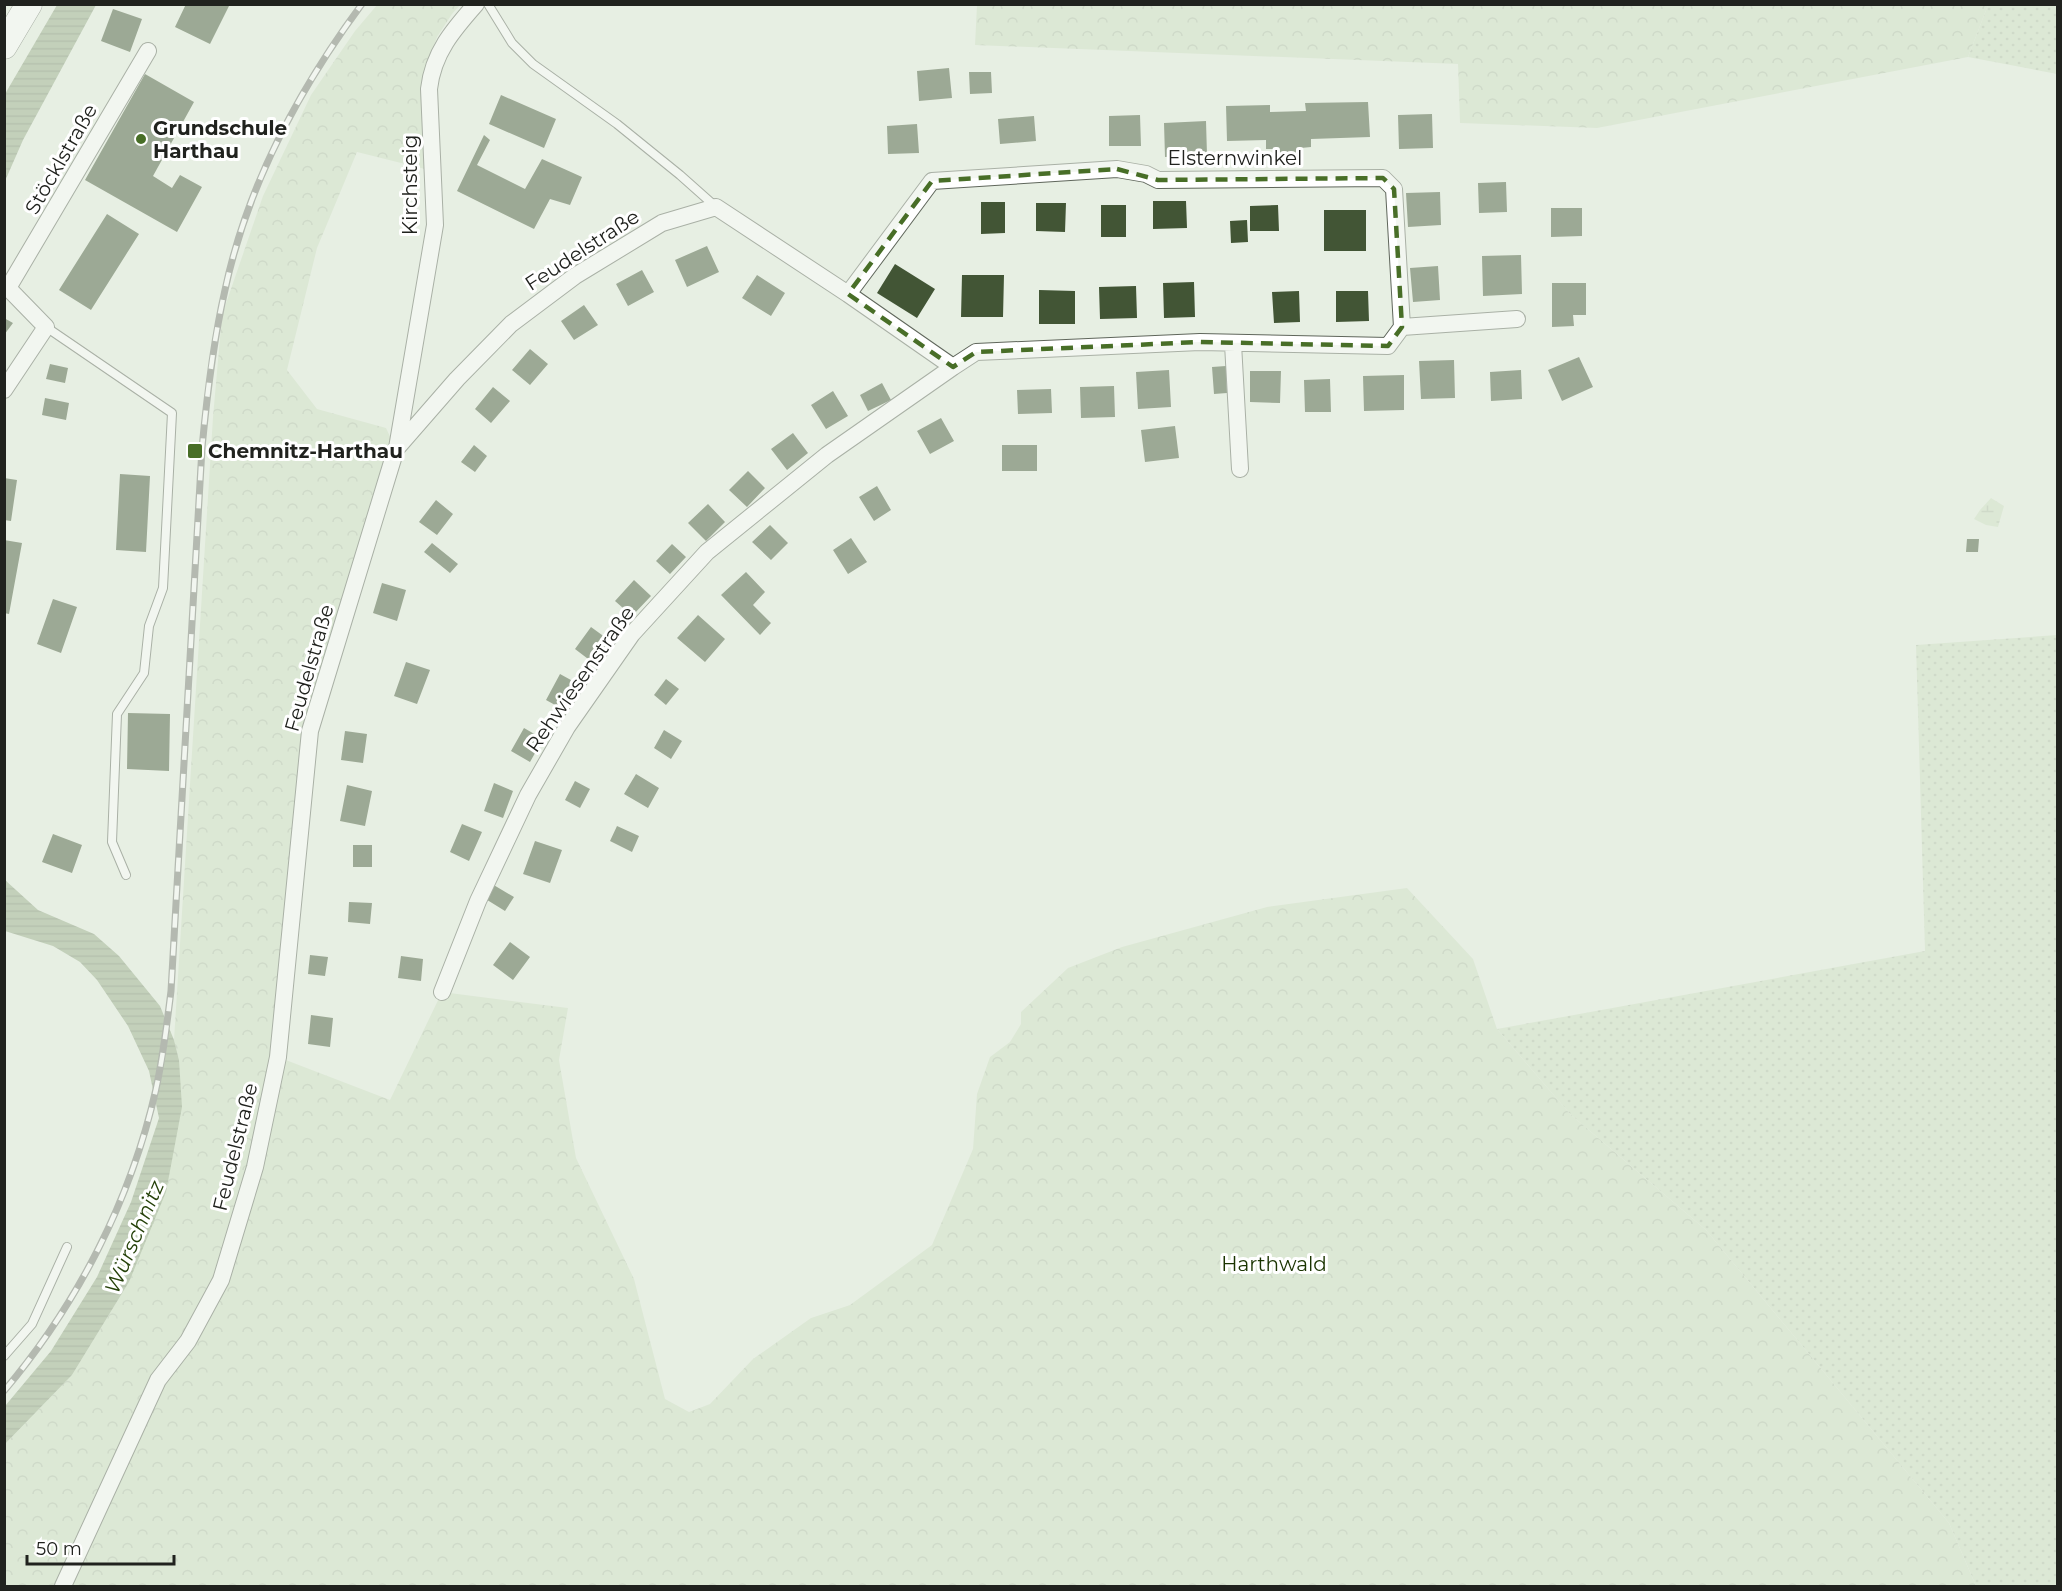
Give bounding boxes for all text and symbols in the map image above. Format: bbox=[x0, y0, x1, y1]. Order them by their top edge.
street label: Stöcklstraße bbox=[20, 100, 102, 218]
place label: Grundschule Harthau bbox=[153, 116, 287, 163]
marker: Grundschule Harthau bbox=[134, 132, 148, 146]
street label: Kirchsteig bbox=[398, 135, 422, 235]
street label: Elsternwinkel bbox=[1167, 146, 1303, 170]
street label: Feudelstraße bbox=[520, 204, 644, 296]
place label: Chemnitz-Harthau bbox=[208, 439, 403, 463]
marker: Chemnitz-Harthau bbox=[186, 442, 204, 460]
street label: Rehwiesenstraße bbox=[521, 601, 639, 757]
street label: Feudelstraße bbox=[279, 602, 339, 734]
street label: Feudelstraße bbox=[207, 1080, 263, 1214]
water label: Würschnitz bbox=[99, 1177, 169, 1297]
park label: Harthwald bbox=[1221, 1252, 1327, 1276]
scale bar bbox=[27, 1528, 174, 1566]
text: 50 m bbox=[36, 1538, 82, 1560]

